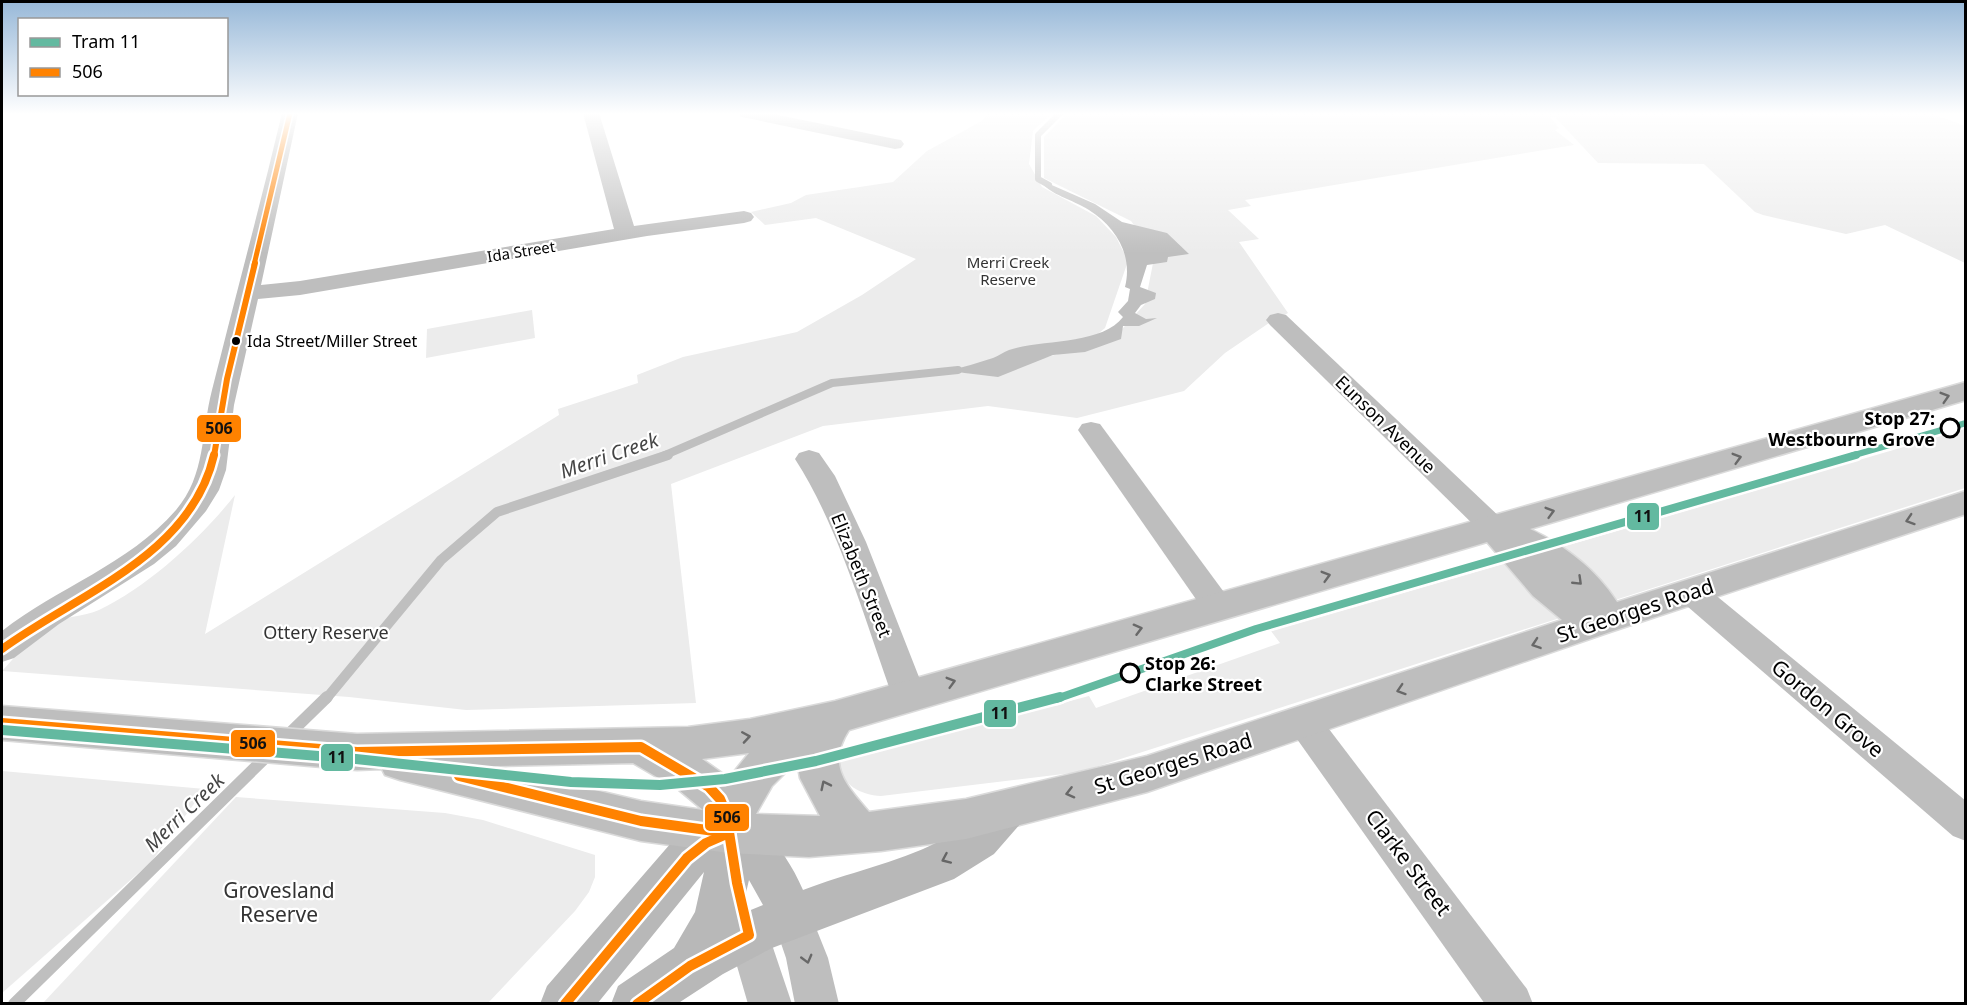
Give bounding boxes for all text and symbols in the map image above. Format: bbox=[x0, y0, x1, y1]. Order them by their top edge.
legend bbox=[18, 18, 228, 96]
text: Tram 11 bbox=[72, 29, 140, 53]
text: 506 bbox=[72, 59, 103, 83]
street label: Ida Street bbox=[486, 236, 557, 266]
park label: Merri Creek Reserve bbox=[967, 252, 1049, 289]
place label: Ida Street/Miller Street bbox=[247, 330, 418, 352]
marker: Ida Street/Miller Street bbox=[230, 335, 242, 347]
street label: Eunson Avenue bbox=[1331, 370, 1441, 478]
one-way arrow bbox=[1939, 392, 1950, 404]
place label: Stop 27: Westbourne Grove bbox=[1768, 406, 1935, 451]
line badge: 506 bbox=[196, 414, 242, 443]
text: 506 bbox=[205, 417, 233, 439]
marker: Stop 27: Westbourne Grove bbox=[1940, 418, 1960, 438]
water label: Merri Creek bbox=[556, 425, 663, 484]
one-way arrow bbox=[1732, 453, 1742, 465]
line badge: 11 bbox=[1626, 502, 1660, 531]
text: 11 bbox=[1634, 505, 1652, 527]
one-way arrow bbox=[1544, 507, 1555, 519]
street label: Elizabeth Street bbox=[826, 509, 898, 641]
one-way arrow bbox=[1905, 513, 1916, 525]
one-way arrow bbox=[1320, 571, 1331, 583]
street label: St Georges Road bbox=[1553, 571, 1717, 649]
one-way arrow bbox=[1571, 574, 1582, 585]
park label: Ottery Reserve bbox=[263, 620, 389, 644]
one-way arrow bbox=[1133, 624, 1143, 636]
one-way arrow bbox=[1531, 636, 1542, 649]
place label: Stop 26: Clarke Street bbox=[1145, 651, 1262, 696]
street label: Gordon Grove bbox=[1766, 653, 1890, 763]
marker: Stop 26: Clarke Street bbox=[1120, 663, 1140, 683]
one-way arrow bbox=[945, 677, 956, 689]
one-way arrow bbox=[1396, 683, 1407, 695]
line badge: 11 bbox=[983, 699, 1017, 728]
text: 11 bbox=[991, 702, 1009, 724]
street label: St Georges Road bbox=[1091, 726, 1255, 800]
line badge: 506 bbox=[230, 729, 276, 758]
one-way arrow bbox=[742, 731, 751, 743]
text: 506 bbox=[239, 732, 267, 754]
line badge: 11 bbox=[320, 743, 354, 772]
text: 11 bbox=[328, 746, 346, 768]
water label: Merri Creek bbox=[138, 766, 231, 857]
one-way arrow bbox=[821, 781, 833, 792]
one-way arrow bbox=[1065, 786, 1075, 799]
line badge: 506 bbox=[704, 803, 750, 832]
street label: Clarke Street bbox=[1360, 803, 1458, 921]
text: 506 bbox=[713, 806, 741, 828]
one-way arrow bbox=[941, 852, 952, 864]
park label: Grovesland Reserve bbox=[223, 876, 335, 928]
one-way arrow bbox=[800, 953, 812, 964]

